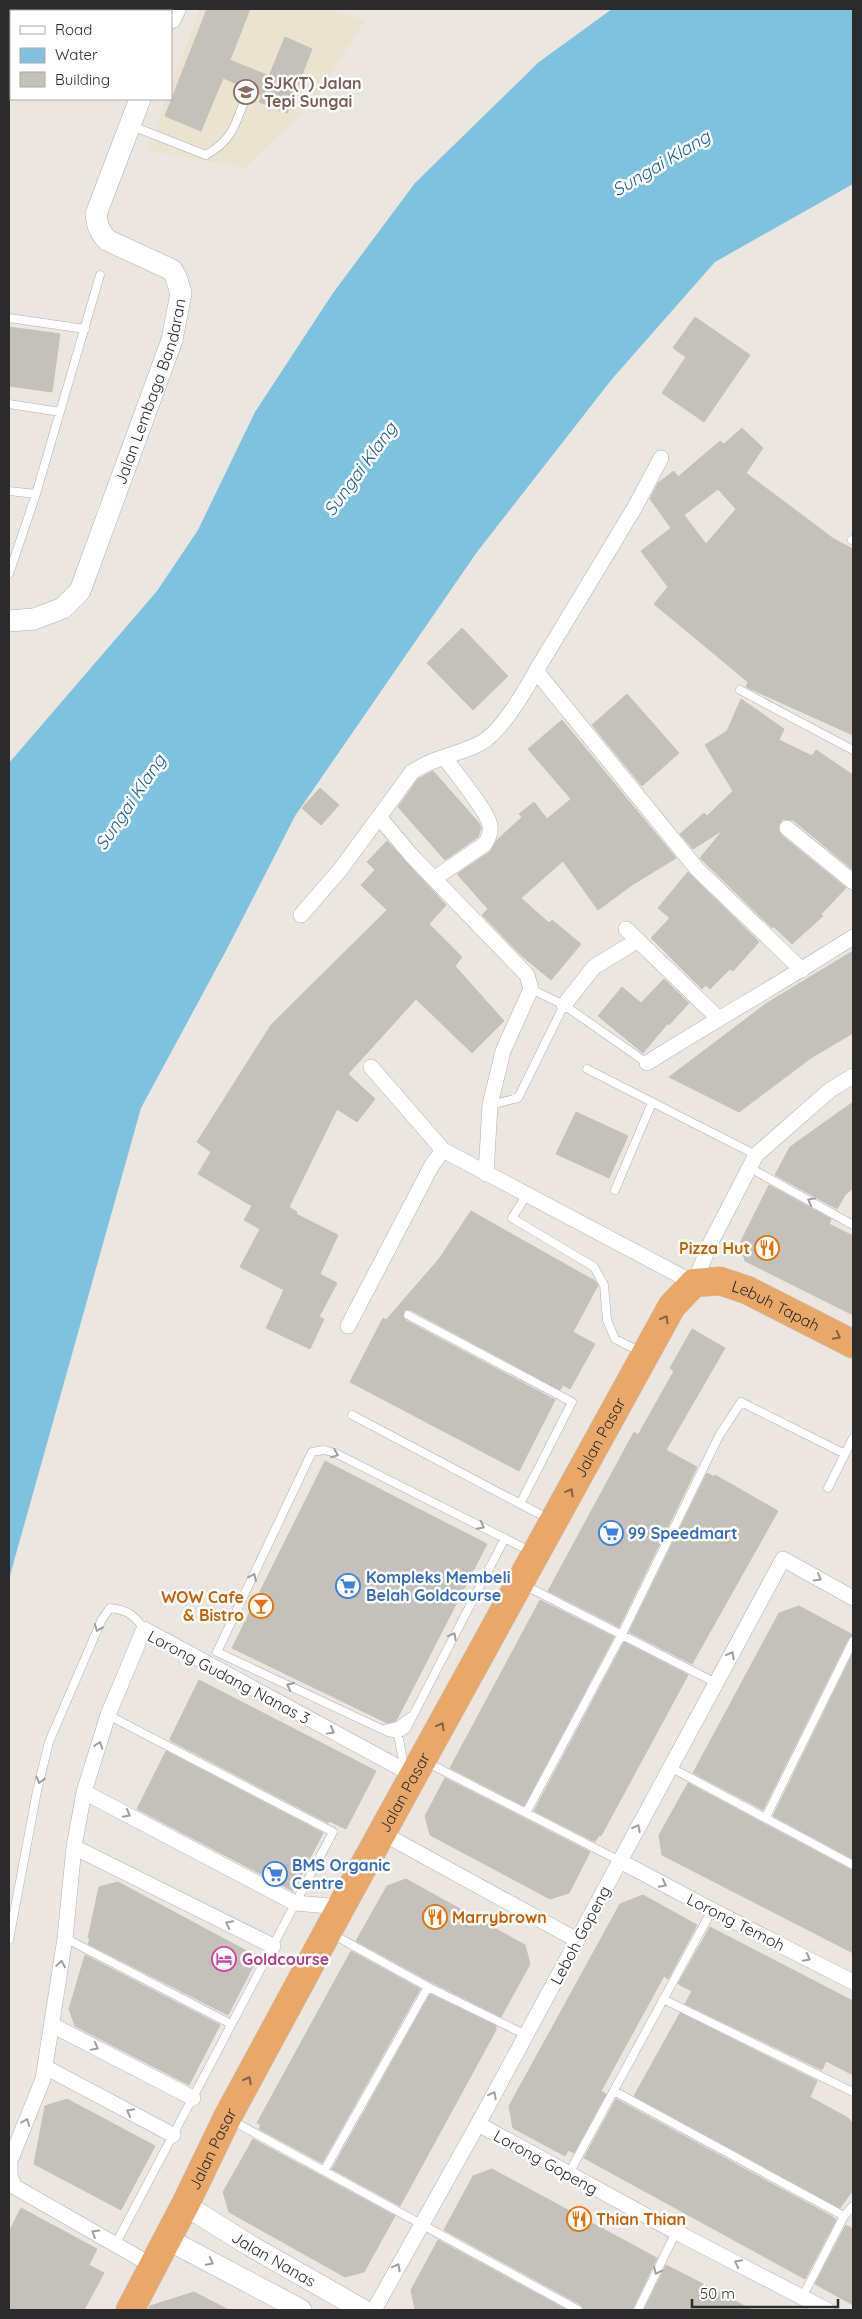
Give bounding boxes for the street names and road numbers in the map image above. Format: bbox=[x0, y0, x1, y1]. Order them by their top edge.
street label: Jalan Lembaga Bandaran bbox=[110, 297, 190, 487]
street label: Lebuh Tapah bbox=[729, 1276, 823, 1336]
street label: Jalan Pasar bbox=[569, 1394, 630, 1481]
street label: Lorong Gudang Nanas 3 bbox=[144, 1626, 314, 1728]
street label: Jalan Pasar bbox=[374, 1749, 434, 1836]
street label: Leboh Gopeng bbox=[546, 1882, 614, 1988]
street label: Lorong Temoh bbox=[684, 1889, 788, 1955]
street label: Jalan Pasar bbox=[184, 2104, 241, 2193]
street label: Lorong Gopeng bbox=[490, 2125, 602, 2199]
street label: Jalan Nanas bbox=[228, 2227, 319, 2291]

